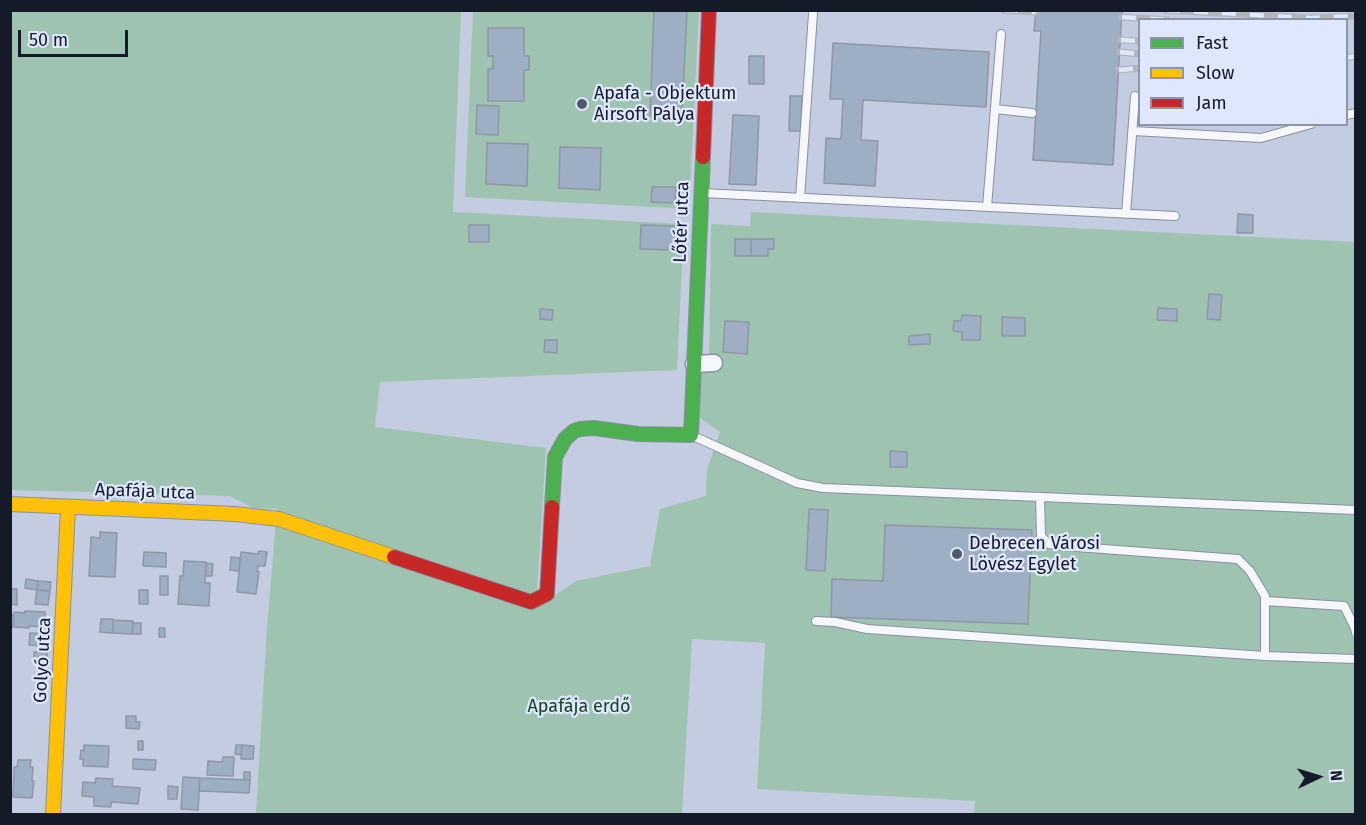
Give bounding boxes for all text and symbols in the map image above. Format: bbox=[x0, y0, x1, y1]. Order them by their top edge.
scale bar bbox=[21, 18, 130, 56]
legend bbox=[1138, 18, 1348, 126]
text: 50 m bbox=[29, 29, 68, 51]
text: Fast bbox=[1196, 32, 1228, 54]
text: Slow bbox=[1196, 62, 1234, 84]
place label: Apafa - Objektum Airsoft Pálya bbox=[594, 83, 736, 125]
text: Jam bbox=[1196, 92, 1227, 114]
marker: Apafa - Objektum Airsoft Pálya bbox=[575, 97, 589, 111]
street label: Lőtér utca bbox=[670, 181, 694, 263]
street label: Apafája utca bbox=[94, 479, 196, 505]
place label: Debrecen Városi Lövész Egylet bbox=[969, 533, 1100, 576]
marker: Debrecen Városi Lövész Egylet bbox=[950, 547, 964, 561]
street label: Golyó utca bbox=[30, 617, 56, 703]
park label: Apafája erdő bbox=[528, 696, 630, 718]
north arrow bbox=[1288, 747, 1348, 807]
text: N bbox=[1327, 770, 1346, 782]

